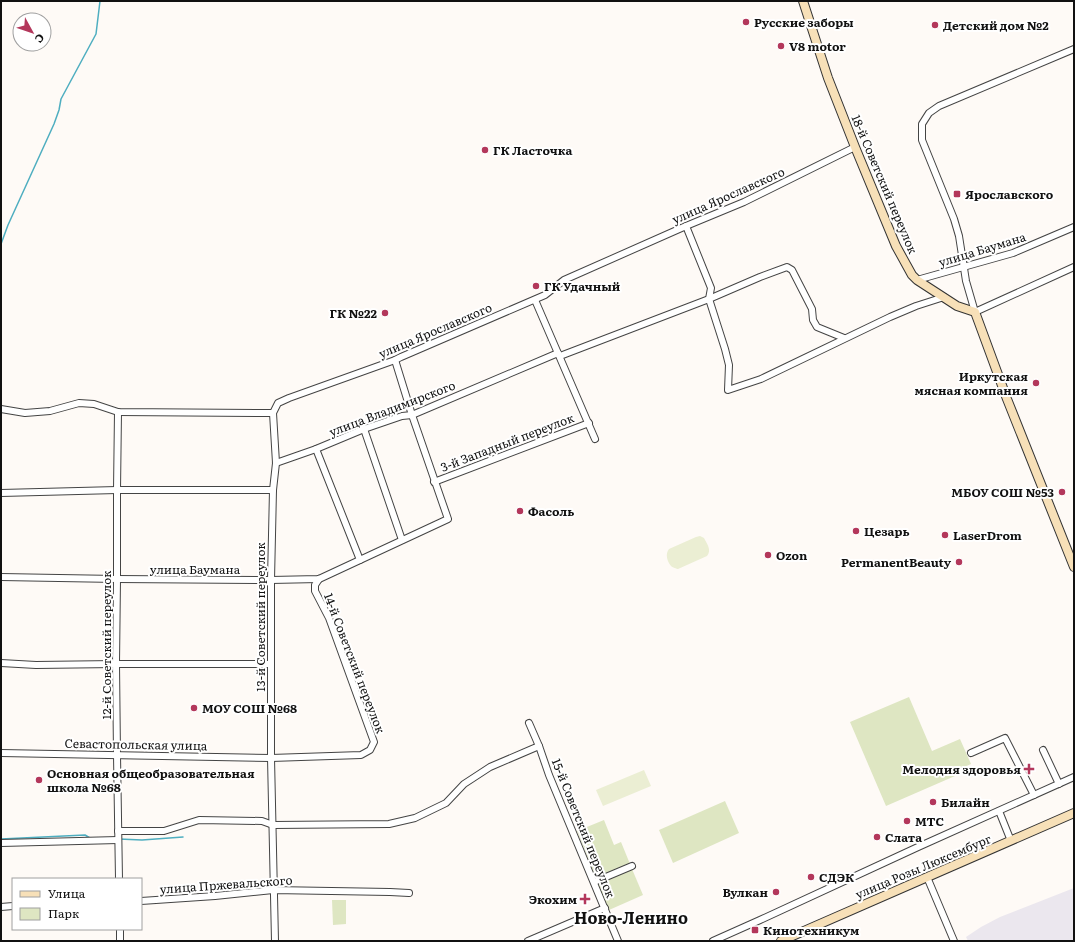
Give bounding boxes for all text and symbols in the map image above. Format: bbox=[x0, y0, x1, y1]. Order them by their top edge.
north arrow bbox=[12, 12, 52, 52]
place label: Русские заборы bbox=[754, 13, 854, 31]
place label: Детский дом №2 bbox=[943, 16, 1049, 34]
marker: Русские заборы bbox=[741, 17, 751, 27]
marker: Детский дом №2 bbox=[930, 20, 940, 30]
text: С bbox=[32, 31, 49, 47]
place label: V8 motor bbox=[789, 37, 846, 55]
marker: V8 motor bbox=[776, 41, 786, 51]
street label: 18-й Советский переулок bbox=[848, 112, 922, 256]
place label: ГК Ласточка bbox=[493, 141, 573, 159]
marker: ГК Ласточка bbox=[480, 145, 490, 155]
street label: улица Ярославского bbox=[669, 162, 787, 228]
place label: Ярославского bbox=[965, 185, 1054, 203]
marker: Ярославского bbox=[952, 189, 962, 199]
street label: улица Баумана bbox=[936, 227, 1028, 271]
place label: ГК Удачный bbox=[544, 277, 621, 295]
marker: ГК Удачный bbox=[531, 281, 541, 291]
street label: улица Ярославского bbox=[375, 298, 495, 362]
place label: ГК №22 bbox=[330, 304, 378, 322]
marker: ГК №22 bbox=[380, 308, 390, 318]
place label: Иркутская мясная компания bbox=[915, 367, 1028, 399]
street label: улица Владимирского bbox=[326, 376, 458, 440]
marker: Иркутская мясная компания bbox=[1031, 378, 1041, 388]
street label: 3-й Западный переулок bbox=[438, 408, 576, 476]
place label: МБОУ СОШ №53 bbox=[951, 483, 1054, 501]
marker: МБОУ СОШ №53 bbox=[1057, 487, 1067, 497]
place label: Фасоль bbox=[528, 502, 574, 520]
marker: Фасоль bbox=[515, 506, 525, 516]
place label: Цезарь bbox=[864, 522, 910, 540]
marker: Цезарь bbox=[851, 526, 861, 536]
place label: LaseгDrom bbox=[953, 526, 1022, 544]
marker: LaseгDrom bbox=[940, 530, 950, 540]
street label: 13-й Советский переулок bbox=[251, 542, 269, 692]
place label: Ozon bbox=[776, 546, 808, 564]
marker: Ozon bbox=[763, 550, 773, 560]
place label: PermanentBeauty bbox=[841, 553, 952, 571]
marker: PermanentBeauty bbox=[954, 557, 964, 567]
street label: улица Баумана bbox=[150, 560, 241, 578]
street label: 12-й Советский переулок bbox=[97, 571, 115, 719]
street label: 14-й Советский переулок bbox=[320, 590, 390, 736]
place label: МОУ СОШ №68 bbox=[202, 699, 297, 717]
marker: МОУ СОШ №68 bbox=[189, 703, 199, 713]
street label: Севастопольская улица bbox=[64, 734, 208, 754]
street label: 15-й Советский переулок bbox=[548, 756, 620, 900]
place label: Мелодия здоровья bbox=[902, 760, 1021, 778]
place label: Основная общеобразовательная школа №68 bbox=[47, 764, 255, 796]
marker: Мелодия здоровья bbox=[1024, 764, 1034, 774]
marker: Основная общеобразовательная школа №68 bbox=[34, 775, 44, 785]
place label: Билайн bbox=[941, 793, 990, 811]
marker: Билайн bbox=[928, 797, 938, 807]
place label: МТС bbox=[915, 812, 944, 830]
marker: МТС bbox=[902, 816, 912, 826]
place label: Слата bbox=[885, 828, 922, 846]
street label: улица Розы Люксембург bbox=[852, 829, 994, 903]
marker: Слата bbox=[872, 832, 882, 842]
place label: СДЭК bbox=[819, 868, 855, 886]
street label: улица Пржевальского bbox=[159, 870, 293, 898]
marker: СДЭК bbox=[806, 872, 816, 882]
legend bbox=[12, 878, 142, 930]
place label: Вулкан bbox=[722, 883, 769, 901]
text: Улица bbox=[48, 884, 86, 902]
marker: Вулкан bbox=[771, 887, 781, 897]
place label: Экохим bbox=[529, 890, 577, 908]
marker: Экохим bbox=[580, 894, 590, 904]
text: Парк bbox=[48, 904, 79, 922]
district label: Ново-Ленино bbox=[574, 905, 688, 929]
place label: Кинотехникум bbox=[763, 921, 859, 939]
marker: Кинотехникум bbox=[750, 925, 760, 935]

